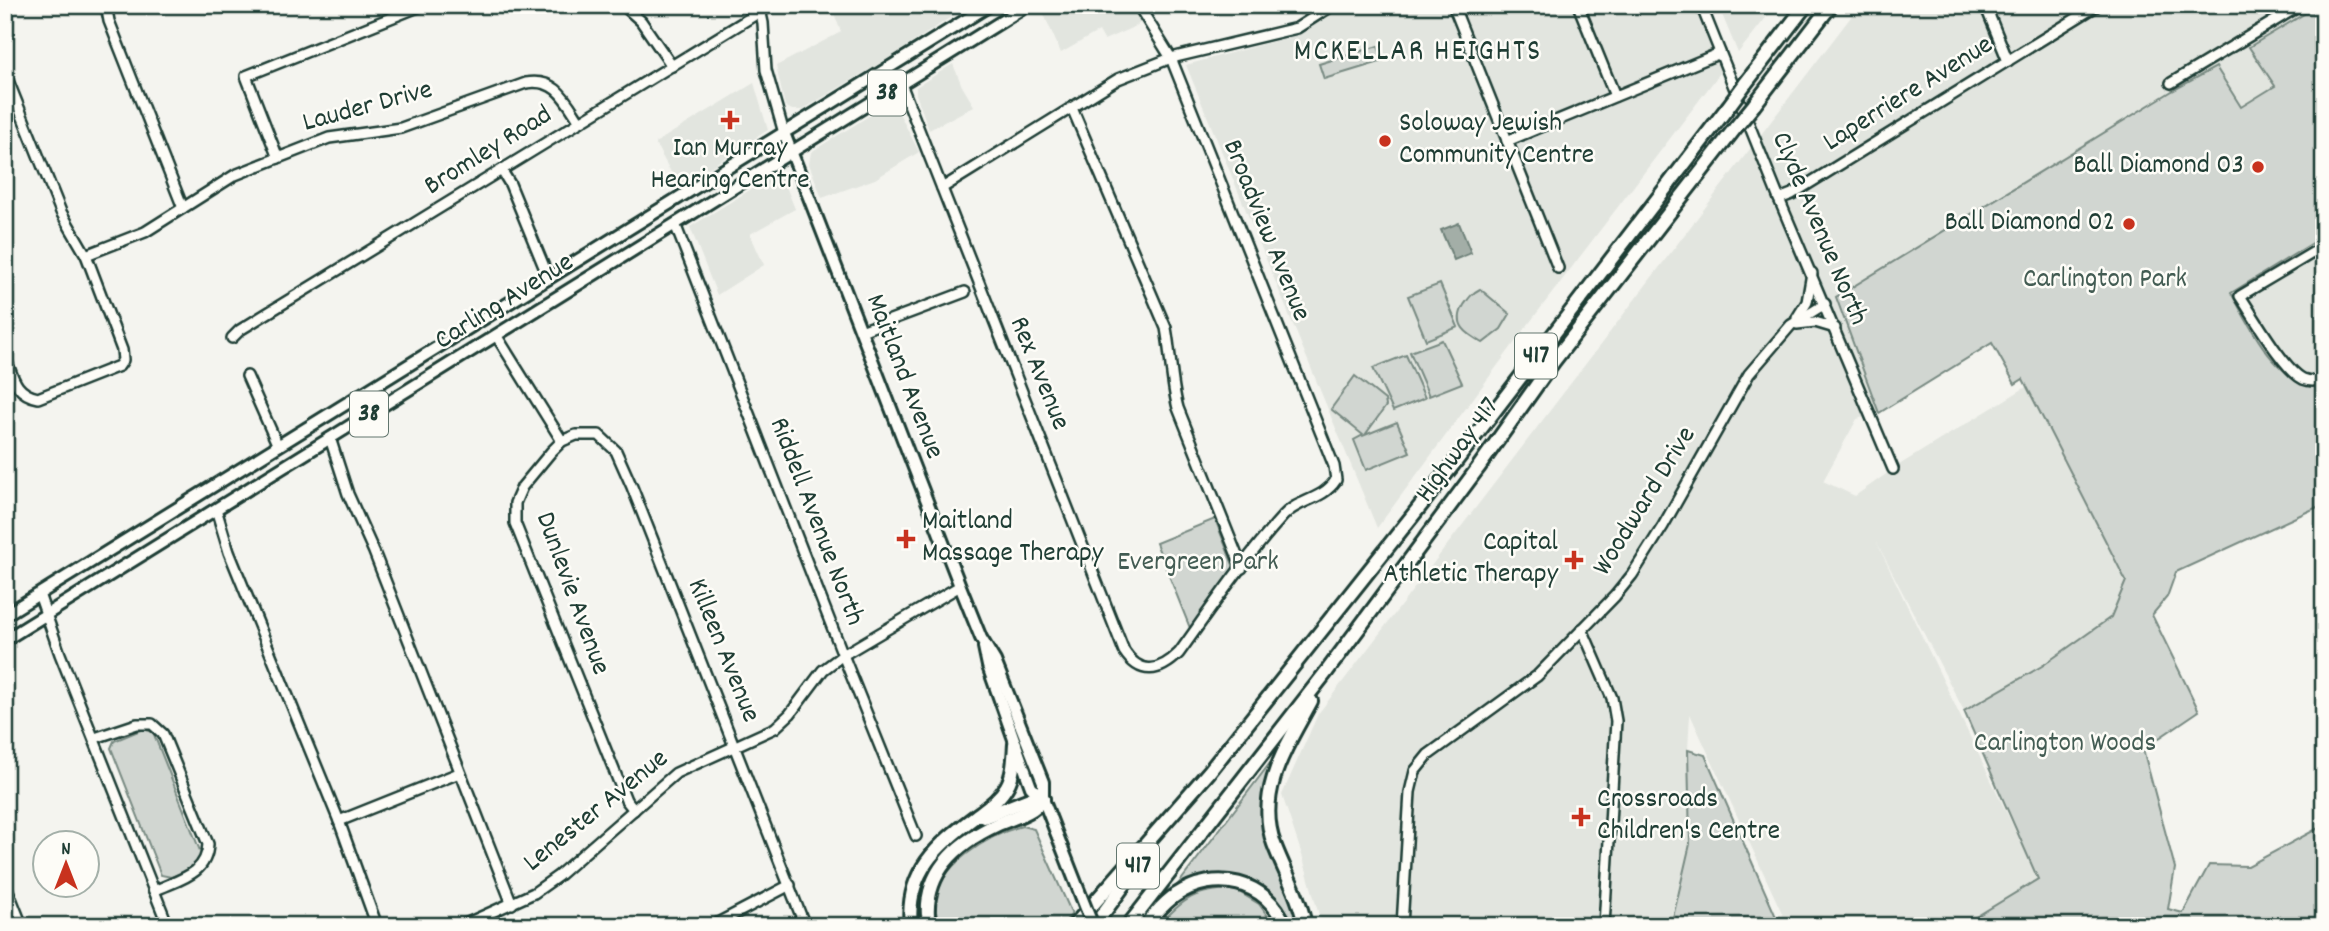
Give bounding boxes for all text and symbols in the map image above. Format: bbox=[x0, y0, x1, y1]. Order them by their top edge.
street label: Laperriere Avenue bbox=[1816, 27, 2002, 163]
district label: MCKELLAR HEIGHTS bbox=[1294, 32, 1542, 75]
street label: Lauder Drive bbox=[299, 71, 437, 145]
road number: 38 bbox=[868, 71, 906, 116]
street label: Bromley Road bbox=[417, 97, 561, 207]
place label: Soloway Jewish Community Centre bbox=[1399, 105, 1594, 177]
marker: Ian Murray Hearing Centre bbox=[720, 110, 740, 130]
street label: Clyde Avenue North bbox=[1759, 126, 1877, 332]
place label: Ian Murray Hearing Centre bbox=[650, 130, 810, 202]
marker: Soloway Jewish Community Centre bbox=[1377, 133, 1393, 149]
street label: Broadview Avenue bbox=[1210, 134, 1320, 328]
place label: Ball Diamond 03 bbox=[2073, 147, 2244, 187]
marker: Ball Diamond 03 bbox=[2250, 159, 2266, 175]
place label: Ball Diamond 02 bbox=[1944, 204, 2115, 244]
marker: Ball Diamond 02 bbox=[2121, 216, 2137, 232]
street label: Carling Avenue bbox=[428, 244, 582, 362]
park label: Carlington Park bbox=[2023, 261, 2187, 301]
street label: Maitland Avenue bbox=[853, 289, 953, 465]
street label: Rex Avenue bbox=[997, 311, 1079, 437]
road number: 417 bbox=[1515, 334, 1557, 378]
street label: Highway 417 bbox=[1407, 390, 1511, 512]
road number: 38 bbox=[350, 392, 388, 436]
street label: Riddell Avenue North bbox=[757, 412, 873, 632]
street label: Woodward Drive bbox=[1584, 420, 1708, 584]
place label: Maitland Massage Therapy bbox=[922, 503, 1104, 575]
street label: Dunlevie Avenue bbox=[523, 507, 619, 681]
place label: Capital Athletic Therapy bbox=[1383, 524, 1559, 596]
marker: Maitland Massage Therapy bbox=[896, 529, 916, 549]
park label: Evergreen Park bbox=[1117, 544, 1279, 584]
marker: Capital Athletic Therapy bbox=[1564, 550, 1584, 570]
street label: Killeen Avenue bbox=[675, 573, 769, 729]
park label: Carlington Woods bbox=[1974, 725, 2156, 765]
street label: Lenester Avenue bbox=[516, 741, 678, 883]
place label: Crossroads Children's Centre bbox=[1597, 781, 1780, 853]
marker: Crossroads Children's Centre bbox=[1571, 807, 1591, 827]
north arrow bbox=[32, 830, 102, 900]
text: N bbox=[61, 837, 71, 864]
road number: 417 bbox=[1117, 844, 1159, 888]

